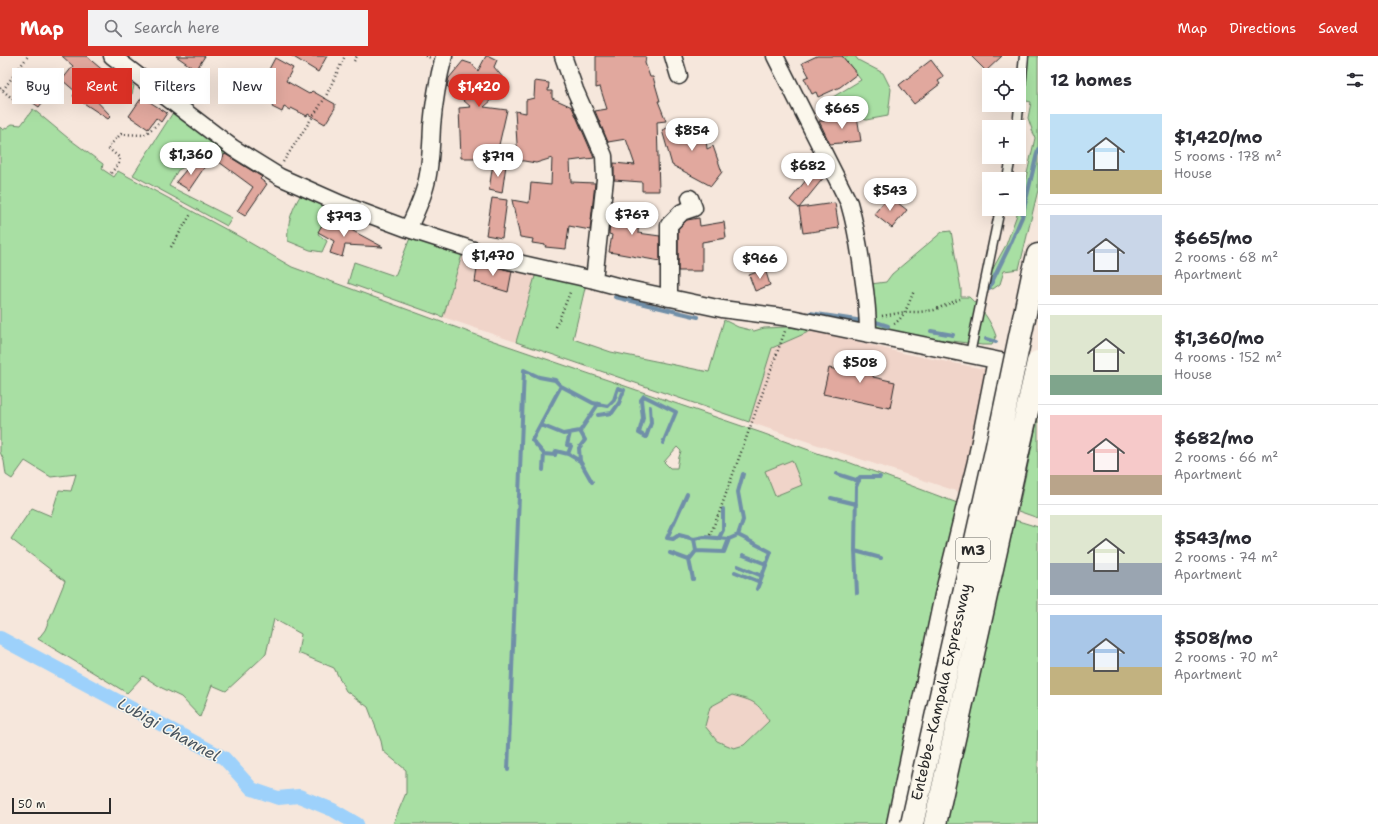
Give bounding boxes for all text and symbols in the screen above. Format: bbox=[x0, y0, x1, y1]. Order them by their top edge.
search box bbox=[88, 10, 368, 46]
text: Map bbox=[20, 16, 64, 41]
icon: search bbox=[102, 17, 124, 39]
text: Search here bbox=[134, 18, 220, 38]
text: Map bbox=[1178, 19, 1208, 37]
text: Directions bbox=[1230, 19, 1296, 37]
text: Saved bbox=[1318, 19, 1358, 37]
chip: Buy bbox=[12, 68, 64, 104]
chip: Rent bbox=[72, 68, 132, 104]
chip: Filters bbox=[140, 68, 210, 104]
chip: New bbox=[218, 68, 276, 104]
map controls bbox=[982, 68, 1026, 216]
button: locate bbox=[982, 68, 1026, 112]
text: 12 homes bbox=[1050, 69, 1132, 91]
icon: filters bbox=[1344, 69, 1366, 91]
pin: $1,420 bbox=[446, 74, 512, 108]
text: $1,420 bbox=[457, 78, 501, 95]
pin: $665 bbox=[818, 96, 866, 130]
text: $665 bbox=[824, 100, 860, 117]
pin: $854 bbox=[668, 118, 716, 152]
button: + bbox=[982, 120, 1026, 164]
text: $854 bbox=[674, 122, 710, 139]
text: $1,420/mo bbox=[1174, 126, 1263, 148]
icon: home bbox=[1082, 130, 1130, 178]
pin: $1,360 bbox=[158, 142, 224, 176]
pin: $719 bbox=[474, 144, 522, 178]
text: $1,360 bbox=[169, 146, 213, 163]
text: $719 bbox=[482, 148, 514, 165]
text: 5 rooms · 178 m² bbox=[1174, 148, 1282, 165]
pin: $682 bbox=[784, 153, 832, 187]
text: $682 bbox=[790, 157, 826, 174]
text: House bbox=[1174, 165, 1212, 182]
button: − bbox=[982, 172, 1026, 216]
pin: $543 bbox=[866, 178, 914, 212]
text: $543 bbox=[873, 182, 907, 199]
pin: $767 bbox=[608, 202, 656, 236]
pin: $793 bbox=[320, 204, 368, 238]
text: $767 bbox=[614, 206, 650, 223]
text: $793 bbox=[326, 208, 362, 225]
text: $665/mo bbox=[1174, 227, 1253, 249]
icon: home bbox=[1082, 231, 1130, 279]
pin: $1,470 bbox=[460, 243, 526, 277]
pin: $966 bbox=[736, 246, 784, 280]
text: $1,470 bbox=[471, 247, 515, 264]
text: 2 rooms · 68 m² bbox=[1174, 249, 1278, 266]
text: $966 bbox=[742, 250, 778, 267]
text: Apartment bbox=[1174, 266, 1242, 283]
text: $1,360/mo bbox=[1174, 327, 1264, 349]
icon: home bbox=[1082, 331, 1130, 379]
text: 4 rooms · 152 m² bbox=[1174, 349, 1282, 366]
pin: $508 bbox=[836, 350, 884, 384]
text: $508 bbox=[842, 354, 878, 371]
text: House bbox=[1174, 366, 1212, 383]
text: $682/mo bbox=[1174, 427, 1254, 449]
icon: home bbox=[1082, 431, 1130, 479]
text: 2 rooms · 66 m² bbox=[1174, 449, 1278, 466]
text: Apartment bbox=[1174, 466, 1242, 483]
text: $543/mo bbox=[1174, 527, 1252, 549]
icon: home bbox=[1082, 531, 1130, 579]
road number: M3 bbox=[956, 538, 990, 562]
text: 2 rooms · 74 m² bbox=[1174, 549, 1278, 566]
text: Apartment bbox=[1174, 566, 1242, 583]
street label: Entebbe–Kampala Expressway bbox=[906, 582, 976, 802]
text: $508/mo bbox=[1174, 627, 1253, 649]
icon: home bbox=[1082, 631, 1130, 679]
text: 2 rooms · 70 m² bbox=[1174, 649, 1278, 666]
text: Apartment bbox=[1174, 666, 1242, 683]
water label: Lubigi Channel bbox=[114, 693, 224, 766]
scale bar bbox=[12, 796, 111, 815]
text: 50 m bbox=[18, 797, 46, 812]

